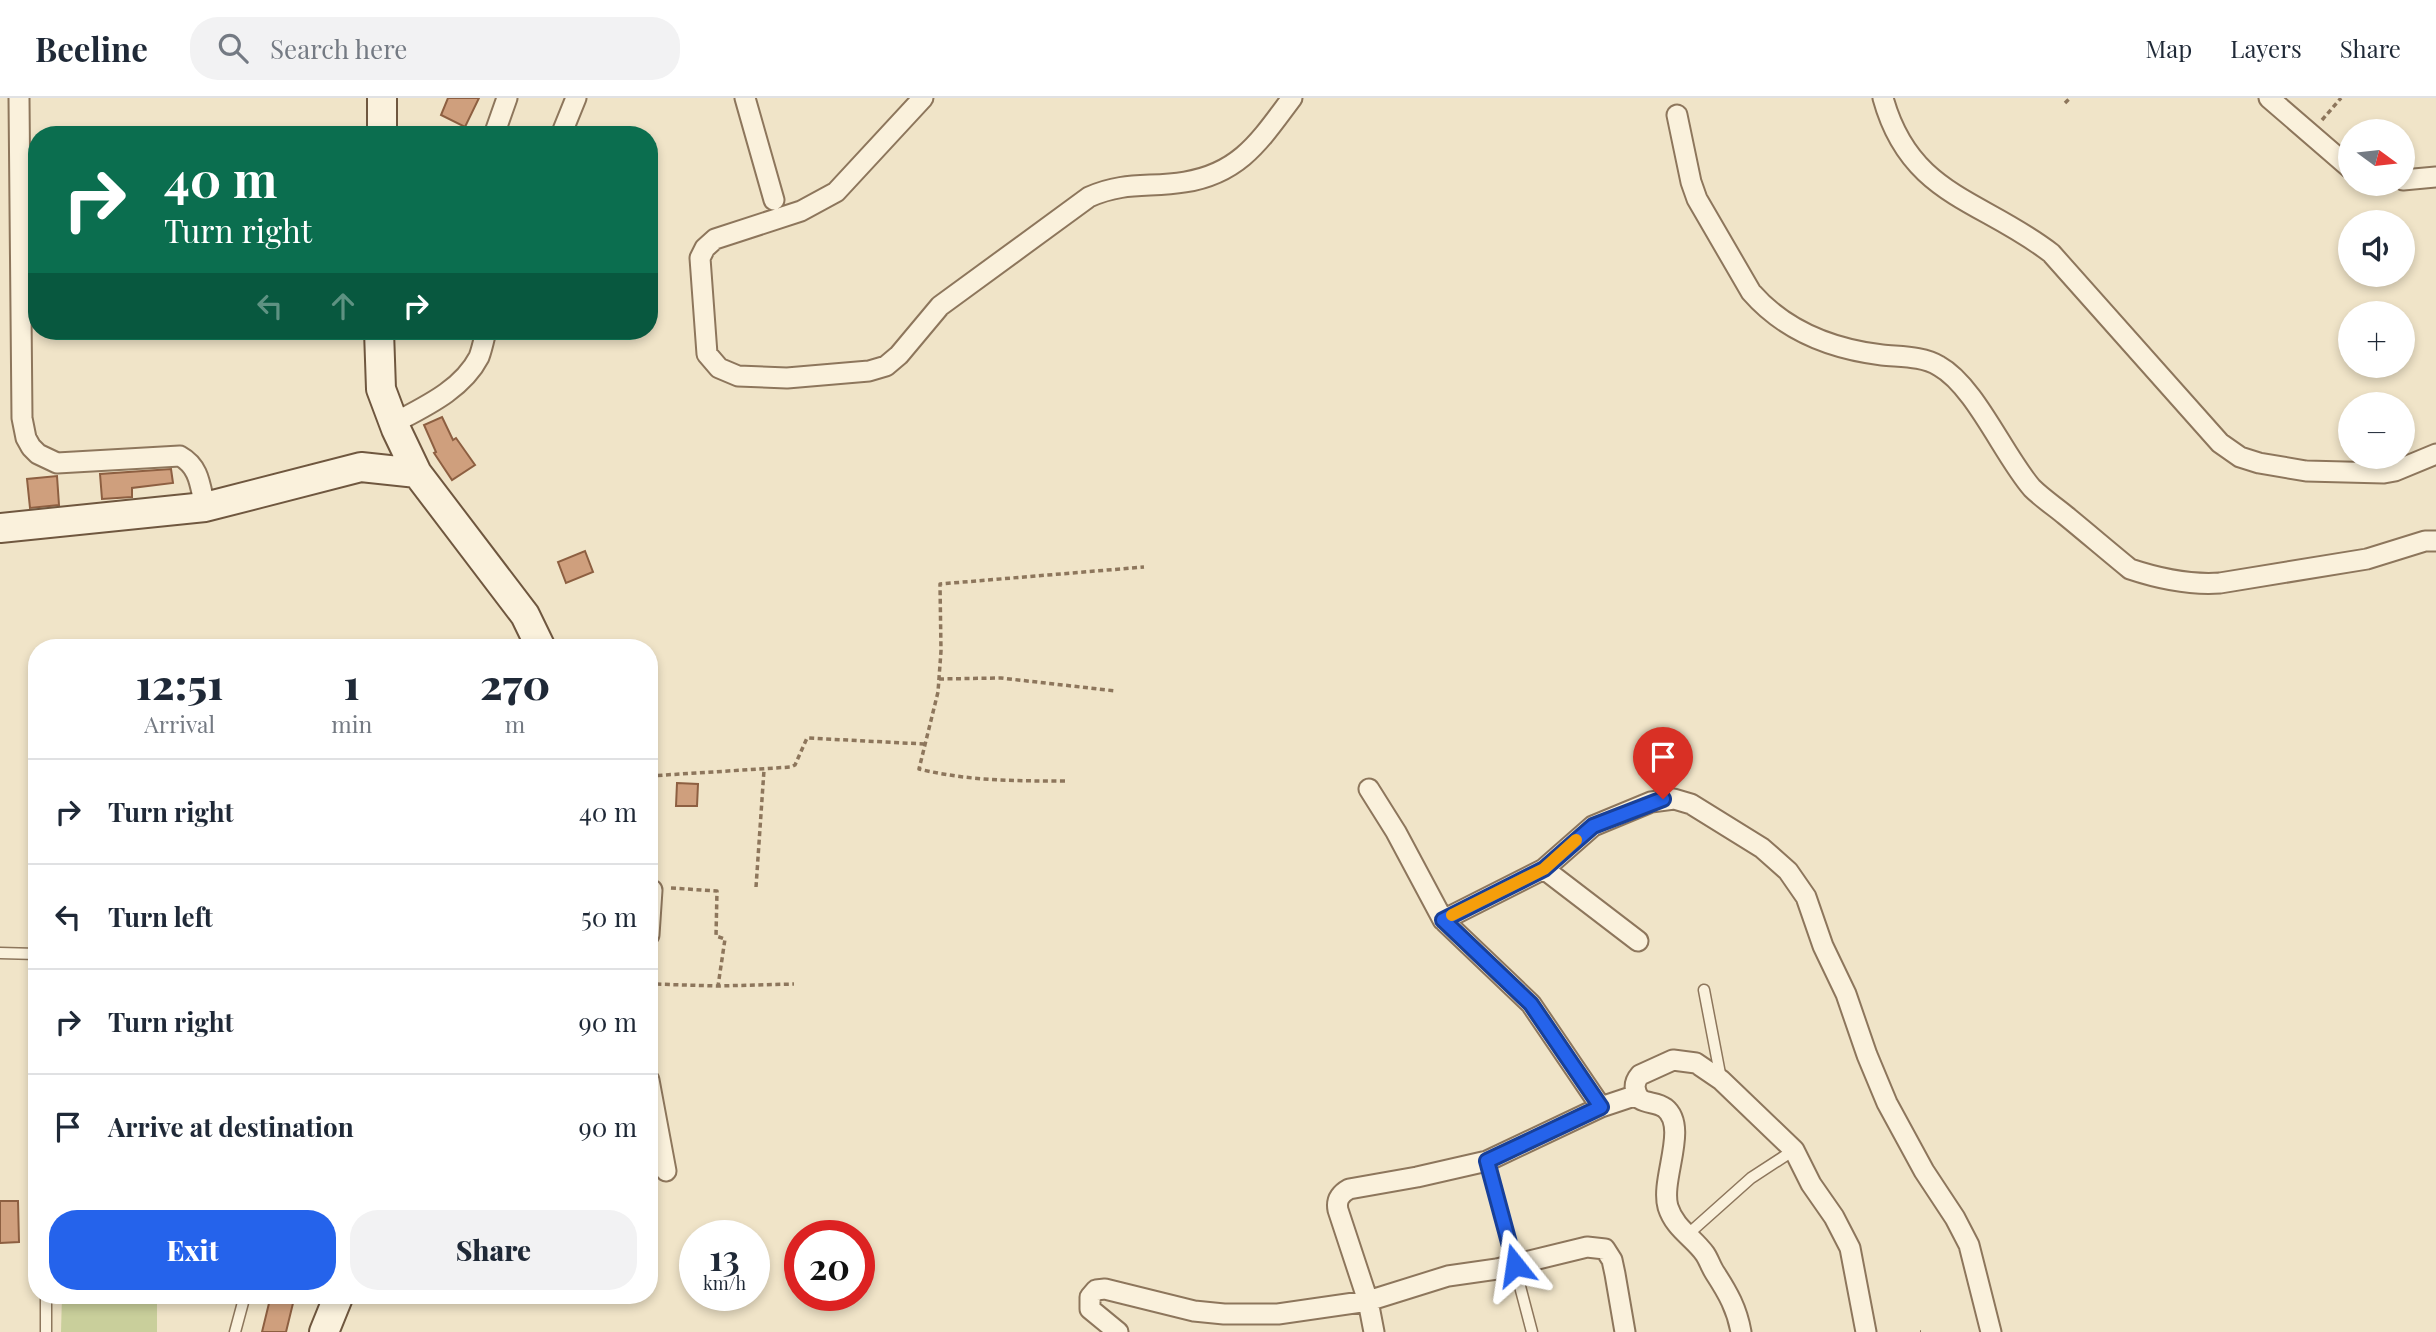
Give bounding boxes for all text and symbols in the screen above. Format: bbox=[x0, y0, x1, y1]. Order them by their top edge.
search box bbox=[190, 17, 680, 80]
text: Beeline bbox=[35, 26, 148, 70]
icon: search bbox=[214, 29, 252, 67]
text: Search here bbox=[270, 31, 407, 66]
text: Map bbox=[2146, 32, 2192, 64]
text: Layers bbox=[2230, 32, 2302, 64]
text: Share bbox=[2340, 32, 2401, 64]
north arrow bbox=[2338, 119, 2415, 196]
map controls bbox=[2338, 119, 2415, 469]
text: 40 m bbox=[164, 145, 277, 210]
icon: right bbox=[49, 154, 140, 245]
text: Turn right bbox=[164, 208, 312, 251]
button: sound bbox=[2338, 210, 2415, 287]
icon: left bbox=[251, 287, 289, 325]
icon: ahead bbox=[324, 287, 362, 325]
icon: right bbox=[397, 287, 435, 325]
button: + bbox=[2338, 301, 2415, 378]
button: − bbox=[2338, 392, 2415, 469]
text: 12:51 bbox=[136, 655, 223, 711]
text: 1 bbox=[344, 655, 360, 711]
text: 270 bbox=[480, 655, 550, 711]
text: Arrival bbox=[144, 708, 215, 739]
text: min bbox=[331, 708, 372, 739]
text: m bbox=[505, 708, 525, 739]
pin bbox=[1633, 727, 1693, 799]
icon: arrive bbox=[1644, 738, 1682, 776]
icon: right bbox=[49, 793, 87, 831]
text: Turn right bbox=[108, 794, 234, 829]
text: 40 m bbox=[579, 794, 637, 829]
icon: left bbox=[49, 898, 87, 936]
text: Turn left bbox=[108, 899, 213, 934]
text: 50 m bbox=[581, 899, 637, 934]
icon: right bbox=[49, 1003, 87, 1041]
text: Turn right bbox=[108, 1004, 234, 1039]
text: 90 m bbox=[579, 1004, 637, 1039]
icon: arrive bbox=[49, 1108, 87, 1146]
text: Arrive at destination bbox=[108, 1109, 354, 1144]
text: 90 m bbox=[579, 1109, 637, 1144]
button: Exit bbox=[49, 1210, 336, 1290]
button: Share bbox=[350, 1210, 637, 1290]
speed limit sign: 20 bbox=[784, 1220, 875, 1311]
position arrow bbox=[1478, 1228, 1552, 1302]
text: 13 bbox=[709, 1233, 740, 1280]
text: km/h bbox=[703, 1271, 746, 1295]

